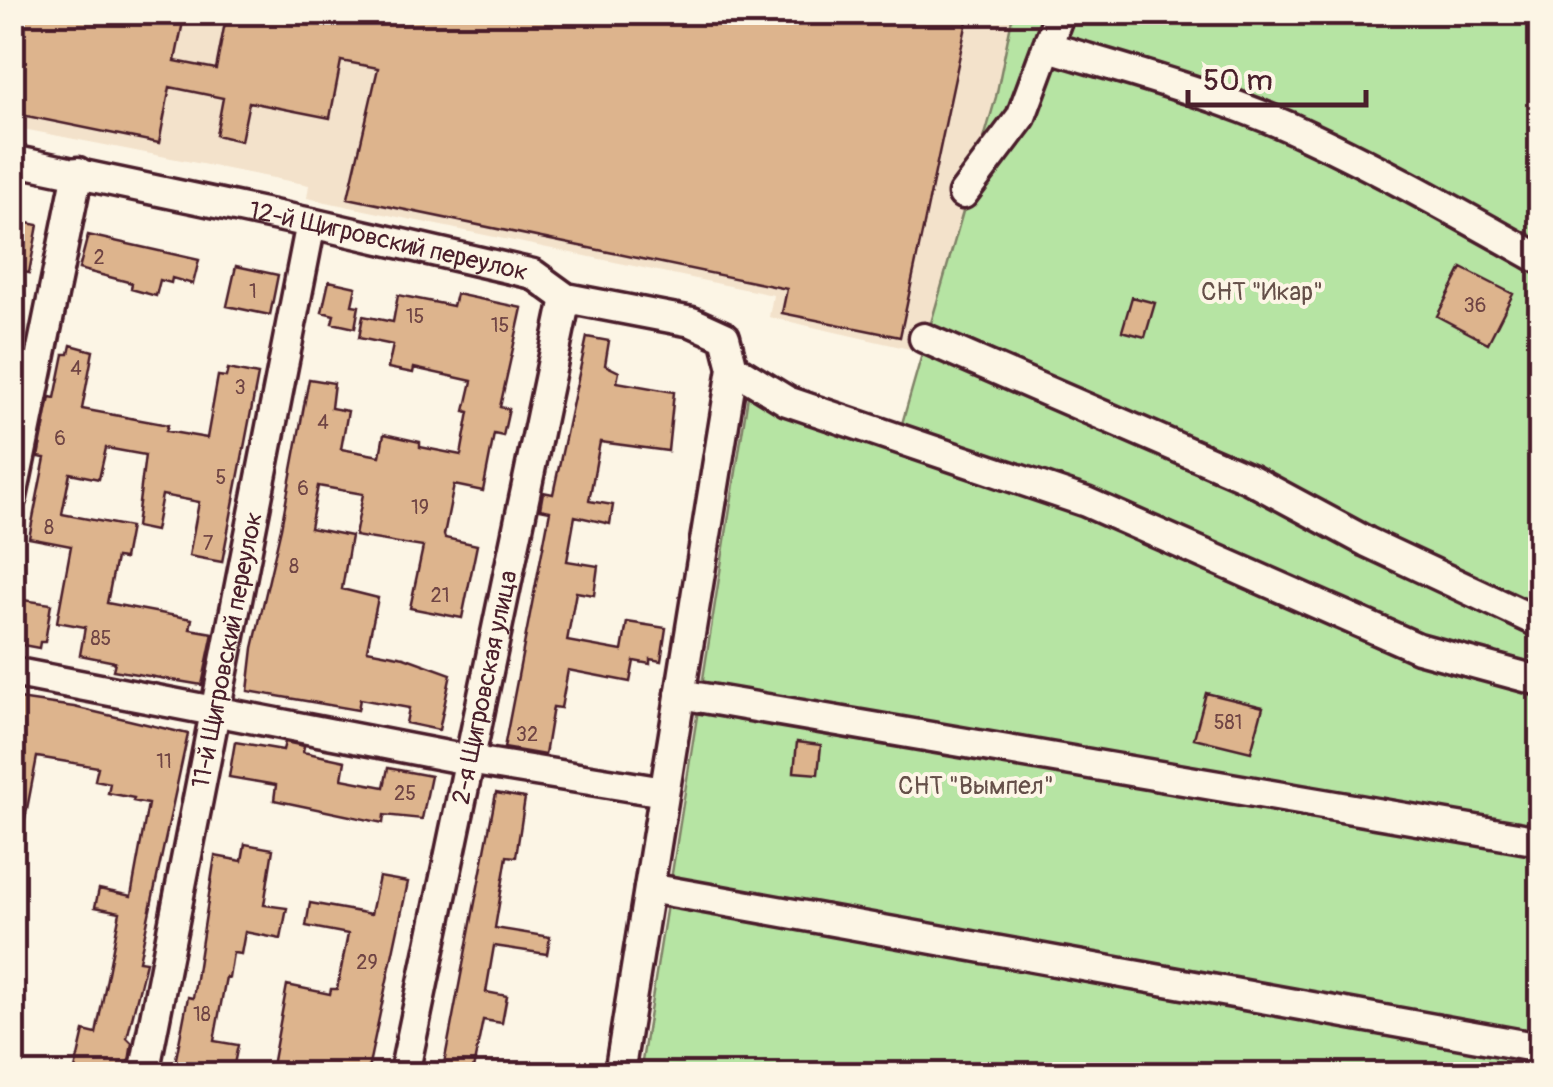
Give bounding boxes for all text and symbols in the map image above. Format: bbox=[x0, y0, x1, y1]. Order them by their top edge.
scale bar bbox=[1188, 45, 1366, 107]
text: 50 m bbox=[1203, 62, 1273, 99]
street label: 12-й Щигровский переулок bbox=[246, 196, 530, 290]
house number: 2 bbox=[93, 245, 105, 270]
park label: СНТ "Икар" bbox=[1201, 277, 1323, 308]
house number: 1 bbox=[249, 279, 257, 303]
house number: 36 bbox=[1464, 293, 1486, 318]
house number: 15 bbox=[406, 304, 424, 329]
house number: 15 bbox=[491, 313, 509, 338]
house number: 4 bbox=[70, 356, 82, 381]
house number: 3 bbox=[234, 375, 246, 400]
house number: 4 bbox=[317, 410, 329, 435]
house number: 6 bbox=[54, 426, 66, 451]
house number: 5 bbox=[216, 465, 226, 490]
house number: 6 bbox=[297, 476, 309, 501]
house number: 19 bbox=[411, 495, 429, 520]
street label: 11-й Щигровский переулок bbox=[185, 509, 269, 791]
house number: 8 bbox=[44, 515, 54, 540]
house number: 7 bbox=[203, 531, 214, 556]
house number: 8 bbox=[289, 554, 299, 579]
street label: 2-я Щигровская улица bbox=[445, 568, 524, 807]
house number: 21 bbox=[431, 583, 450, 608]
house number: 85 bbox=[91, 626, 111, 651]
house number: 581 bbox=[1214, 710, 1242, 735]
house number: 32 bbox=[516, 722, 538, 747]
house number: 11 bbox=[156, 749, 172, 774]
park label: СНТ "Вымпел" bbox=[898, 771, 1054, 802]
house number: 25 bbox=[394, 781, 416, 806]
house number: 29 bbox=[356, 950, 378, 975]
house number: 18 bbox=[193, 1002, 211, 1027]

